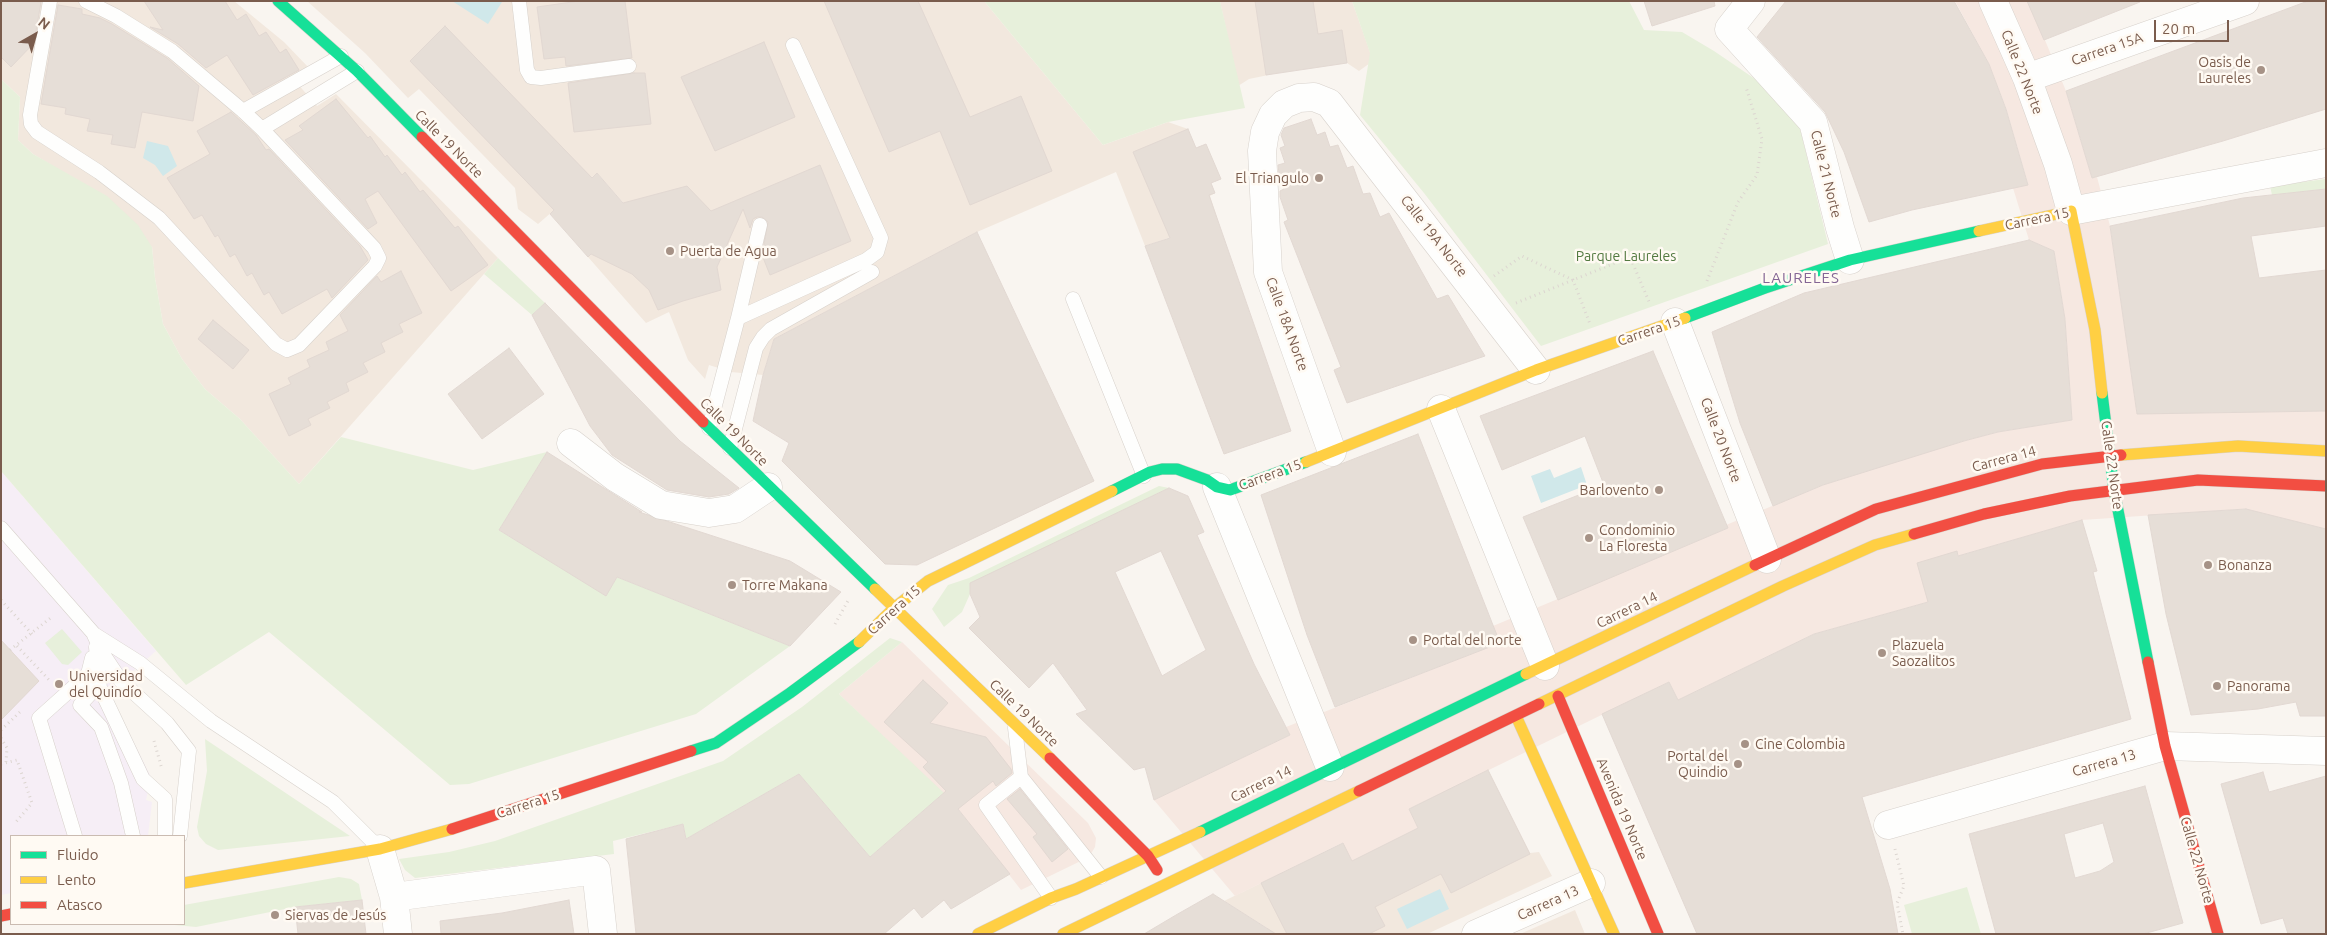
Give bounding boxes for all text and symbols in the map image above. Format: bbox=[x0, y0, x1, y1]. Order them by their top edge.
north arrow bbox=[10, 10, 60, 60]
scale bar bbox=[2157, 10, 2232, 42]
text: N bbox=[35, 14, 53, 33]
text: 20 m bbox=[2162, 20, 2195, 37]
street label: Calle 22 Norte bbox=[1997, 27, 2047, 117]
street label: Carrera 15A bbox=[2069, 29, 2145, 69]
place label: Oasis de Laureles bbox=[2198, 54, 2251, 86]
marker: Oasis de Laureles bbox=[2255, 64, 2267, 76]
street label: Calle 19 Norte bbox=[411, 106, 487, 182]
street label: Calle 21 Norte bbox=[1807, 128, 1845, 220]
place label: El Triangulo bbox=[1235, 170, 1309, 186]
marker: El Triangulo bbox=[1313, 172, 1325, 184]
street label: Calle 19A Norte bbox=[1397, 192, 1471, 280]
street label: Carrera 15 bbox=[2003, 204, 2071, 234]
place label: Puerta de Agua bbox=[680, 243, 777, 259]
marker: Puerta de Agua bbox=[664, 245, 676, 257]
park label: Parque Laureles bbox=[1576, 248, 1676, 264]
district label: LAURELES bbox=[1761, 269, 1841, 287]
street label: Calle 18A Norte bbox=[1262, 275, 1312, 373]
street label: Carrera 15 bbox=[1615, 312, 1683, 350]
street label: Calle 19 Norte bbox=[696, 394, 772, 470]
street label: Calle 20 Norte bbox=[1697, 395, 1745, 485]
street label: Calle 22 Norte bbox=[2097, 419, 2127, 511]
street label: Carrera 14 bbox=[1970, 442, 2038, 476]
street label: Carrera 15 bbox=[1236, 456, 1304, 494]
place label: Barlovento bbox=[1580, 482, 1649, 498]
marker: Barlovento bbox=[1653, 484, 1665, 496]
place label: Condominio La Floresta bbox=[1599, 522, 1675, 554]
marker: Condominio La Floresta bbox=[1583, 532, 1595, 544]
place label: Bonanza bbox=[2218, 557, 2272, 573]
marker: Bonanza bbox=[2202, 559, 2214, 571]
place label: Torre Makana bbox=[742, 577, 828, 593]
marker: Torre Makana bbox=[726, 579, 738, 591]
street label: Carrera 15 bbox=[864, 582, 924, 638]
street label: Carrera 14 bbox=[1594, 588, 1660, 632]
place label: Portal del norte bbox=[1423, 632, 1522, 648]
marker: Portal del norte bbox=[1407, 634, 1419, 646]
place label: Plazuela Saozalitos bbox=[1892, 637, 1955, 670]
marker: Plazuela Saozalitos bbox=[1876, 647, 1888, 659]
place label: Universidad del Quindío bbox=[69, 668, 143, 700]
street label: Calle 19 Norte bbox=[986, 676, 1062, 750]
marker: Universidad del Quindío bbox=[53, 678, 65, 690]
place label: Panorama bbox=[2227, 678, 2290, 694]
marker: Panorama bbox=[2211, 680, 2223, 692]
place label: Cine Colombia bbox=[1755, 736, 1845, 752]
marker: Cine Colombia bbox=[1739, 738, 1751, 750]
street label: Carrera 13 bbox=[2070, 746, 2138, 780]
place label: Portal del Quindio bbox=[1667, 748, 1728, 780]
street label: Avenida 19 Norte bbox=[1593, 755, 1651, 863]
marker: Portal del Quindio bbox=[1732, 758, 1744, 770]
street label: Carrera 14 bbox=[1228, 762, 1294, 806]
street label: Carrera 15 bbox=[494, 786, 562, 822]
street label: Calle 22 Norte bbox=[2177, 815, 2217, 905]
legend bbox=[10, 835, 185, 925]
text: Fluido bbox=[57, 846, 99, 863]
text: Lento bbox=[57, 871, 96, 888]
street label: Carrera 13 bbox=[1515, 882, 1581, 924]
text: Atasco bbox=[57, 896, 103, 913]
place label: Siervas de Jesús bbox=[285, 907, 386, 923]
marker: Siervas de Jesús bbox=[269, 909, 281, 921]

